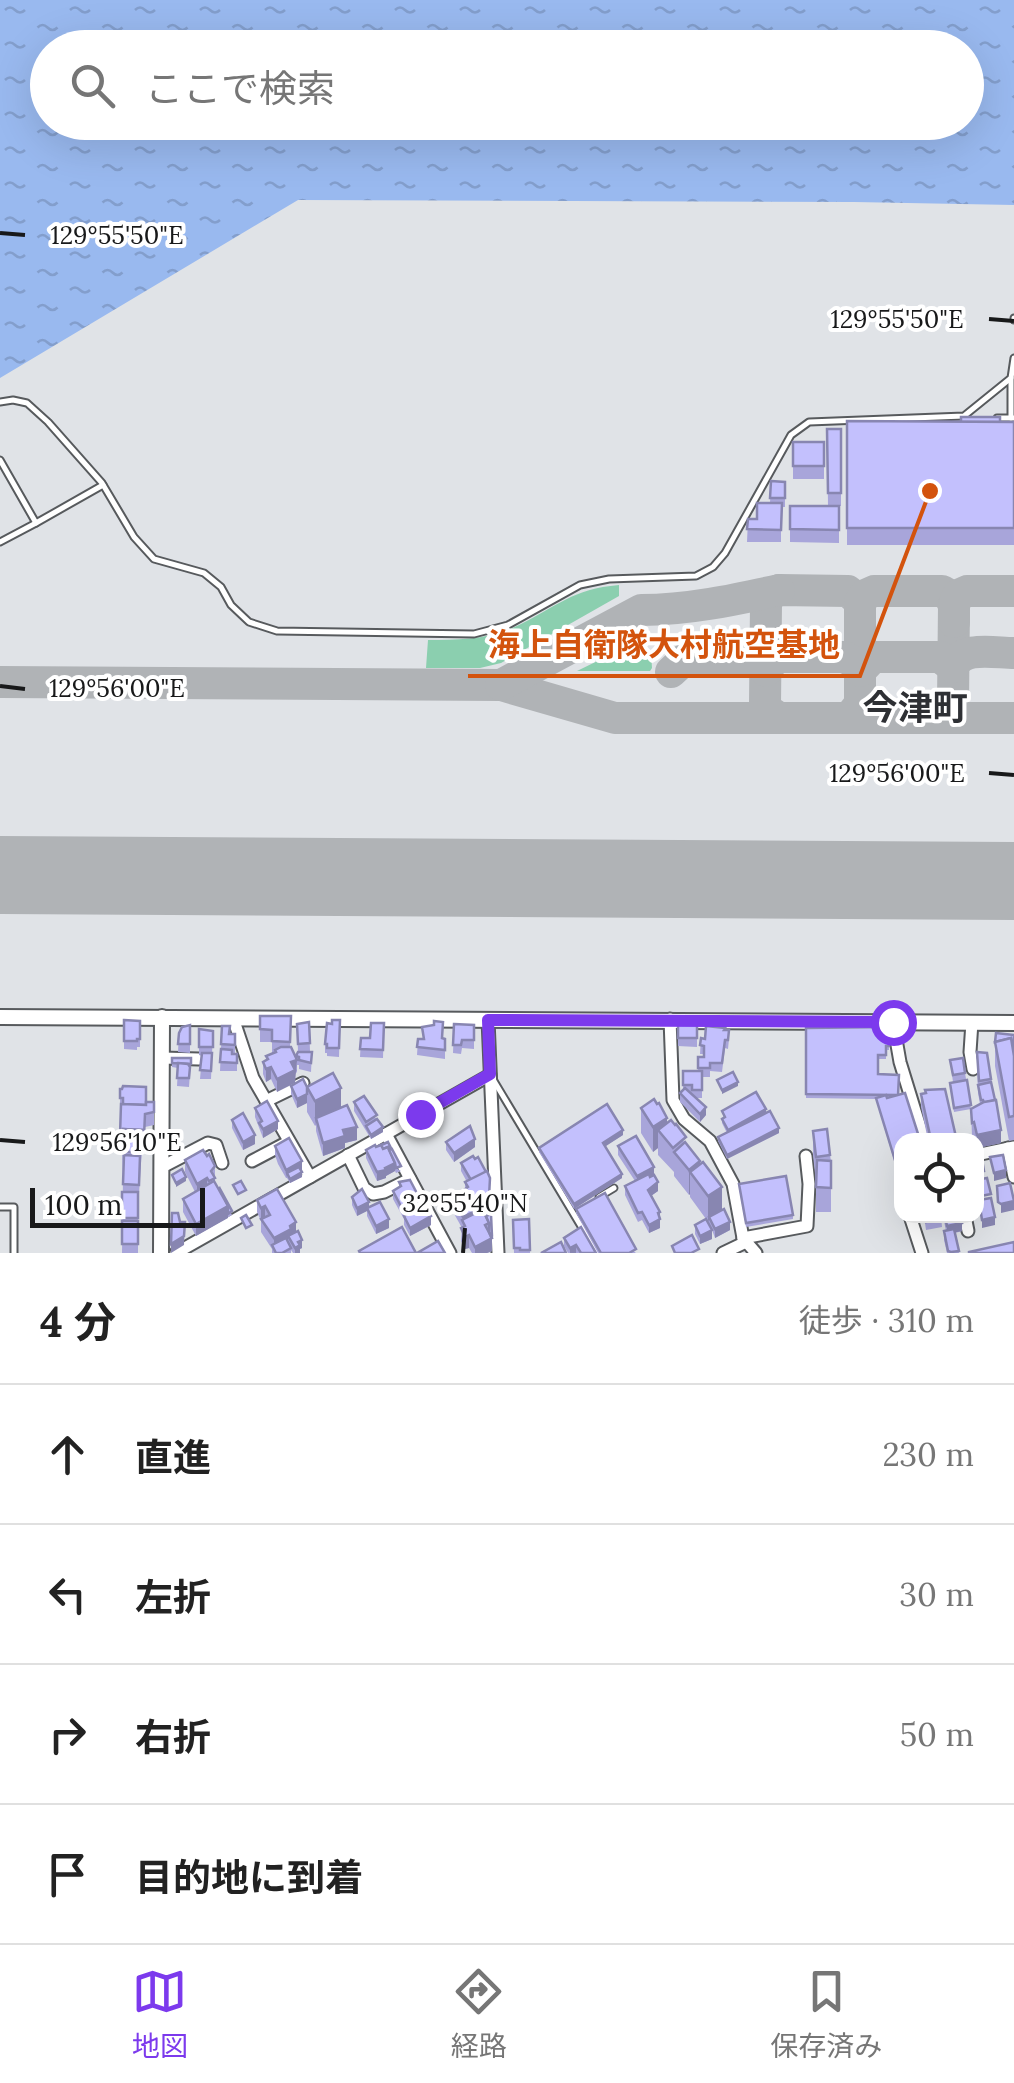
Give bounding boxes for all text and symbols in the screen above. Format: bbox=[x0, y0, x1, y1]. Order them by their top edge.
search box bbox=[30, 30, 984, 140]
icon: search bbox=[65, 58, 120, 113]
text: ここで検索 bbox=[145, 64, 335, 112]
text: 129°55'50"E bbox=[51, 219, 183, 251]
text: 129°55'50"E bbox=[831, 303, 963, 335]
callout: 海上自衛隊大村航空基地 bbox=[468, 614, 860, 676]
text: 海上自衛隊大村航空基地 bbox=[488, 624, 840, 665]
text: 129°56'00"E bbox=[49, 672, 185, 704]
district label: 今津町 bbox=[862, 685, 968, 730]
text: 129°56'00"E bbox=[829, 757, 965, 789]
route start bbox=[871, 1000, 917, 1046]
route end bbox=[398, 1092, 444, 1138]
text: 129°56'10"E bbox=[52, 1126, 182, 1158]
map controls bbox=[894, 1133, 984, 1223]
button: locate bbox=[894, 1133, 984, 1223]
scale bar bbox=[30, 1183, 205, 1228]
text: 100 m bbox=[45, 1187, 122, 1223]
text: 32°55'40"N bbox=[402, 1187, 528, 1219]
text: 4 分 bbox=[40, 1295, 116, 1349]
text: 徒歩 · 310 m bbox=[799, 1300, 974, 1341]
icon: ahead bbox=[40, 1427, 95, 1482]
text: 直進 bbox=[135, 1433, 211, 1481]
text: 230 m bbox=[883, 1434, 974, 1475]
icon: left bbox=[40, 1567, 95, 1622]
text: 左折 bbox=[135, 1573, 211, 1621]
text: 30 m bbox=[899, 1574, 974, 1615]
icon: right bbox=[40, 1707, 95, 1762]
text: 右折 bbox=[135, 1713, 211, 1761]
text: 50 m bbox=[900, 1714, 974, 1755]
icon: arrive bbox=[40, 1847, 95, 1902]
text: 目的地に到着 bbox=[135, 1853, 363, 1901]
tab: 地図 bbox=[132, 1964, 188, 2064]
tab: 経路 bbox=[451, 1964, 507, 2064]
tab: 保存済み bbox=[770, 1964, 882, 2064]

